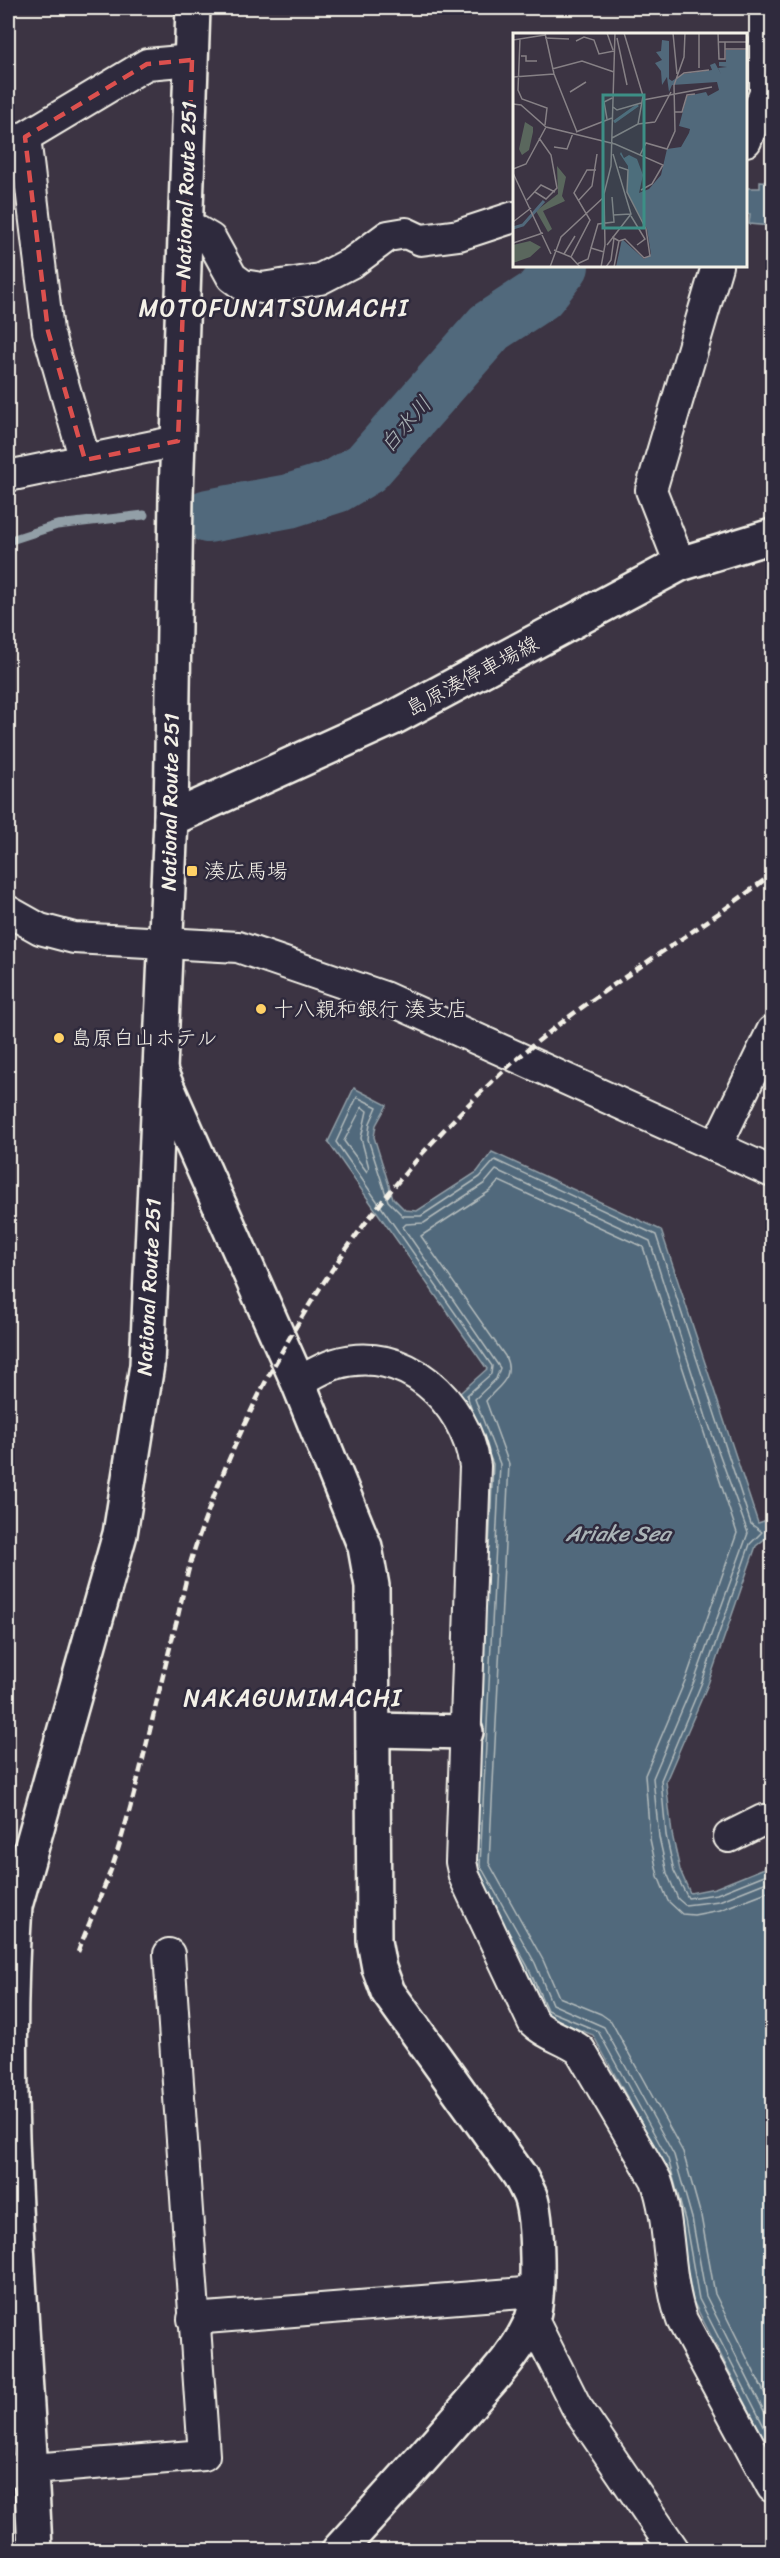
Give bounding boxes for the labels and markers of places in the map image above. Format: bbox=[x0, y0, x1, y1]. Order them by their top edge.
place label: 湊広馬場 bbox=[204, 852, 288, 890]
marker: 湊広馬場 bbox=[185, 864, 199, 878]
place label: 十八親和銀行 湊支店 bbox=[273, 990, 467, 1028]
marker: 十八親和銀行 湊支店 bbox=[254, 1002, 268, 1016]
place label: 島原白山ホテル bbox=[71, 1019, 217, 1057]
marker: 島原白山ホテル bbox=[52, 1031, 66, 1045]

